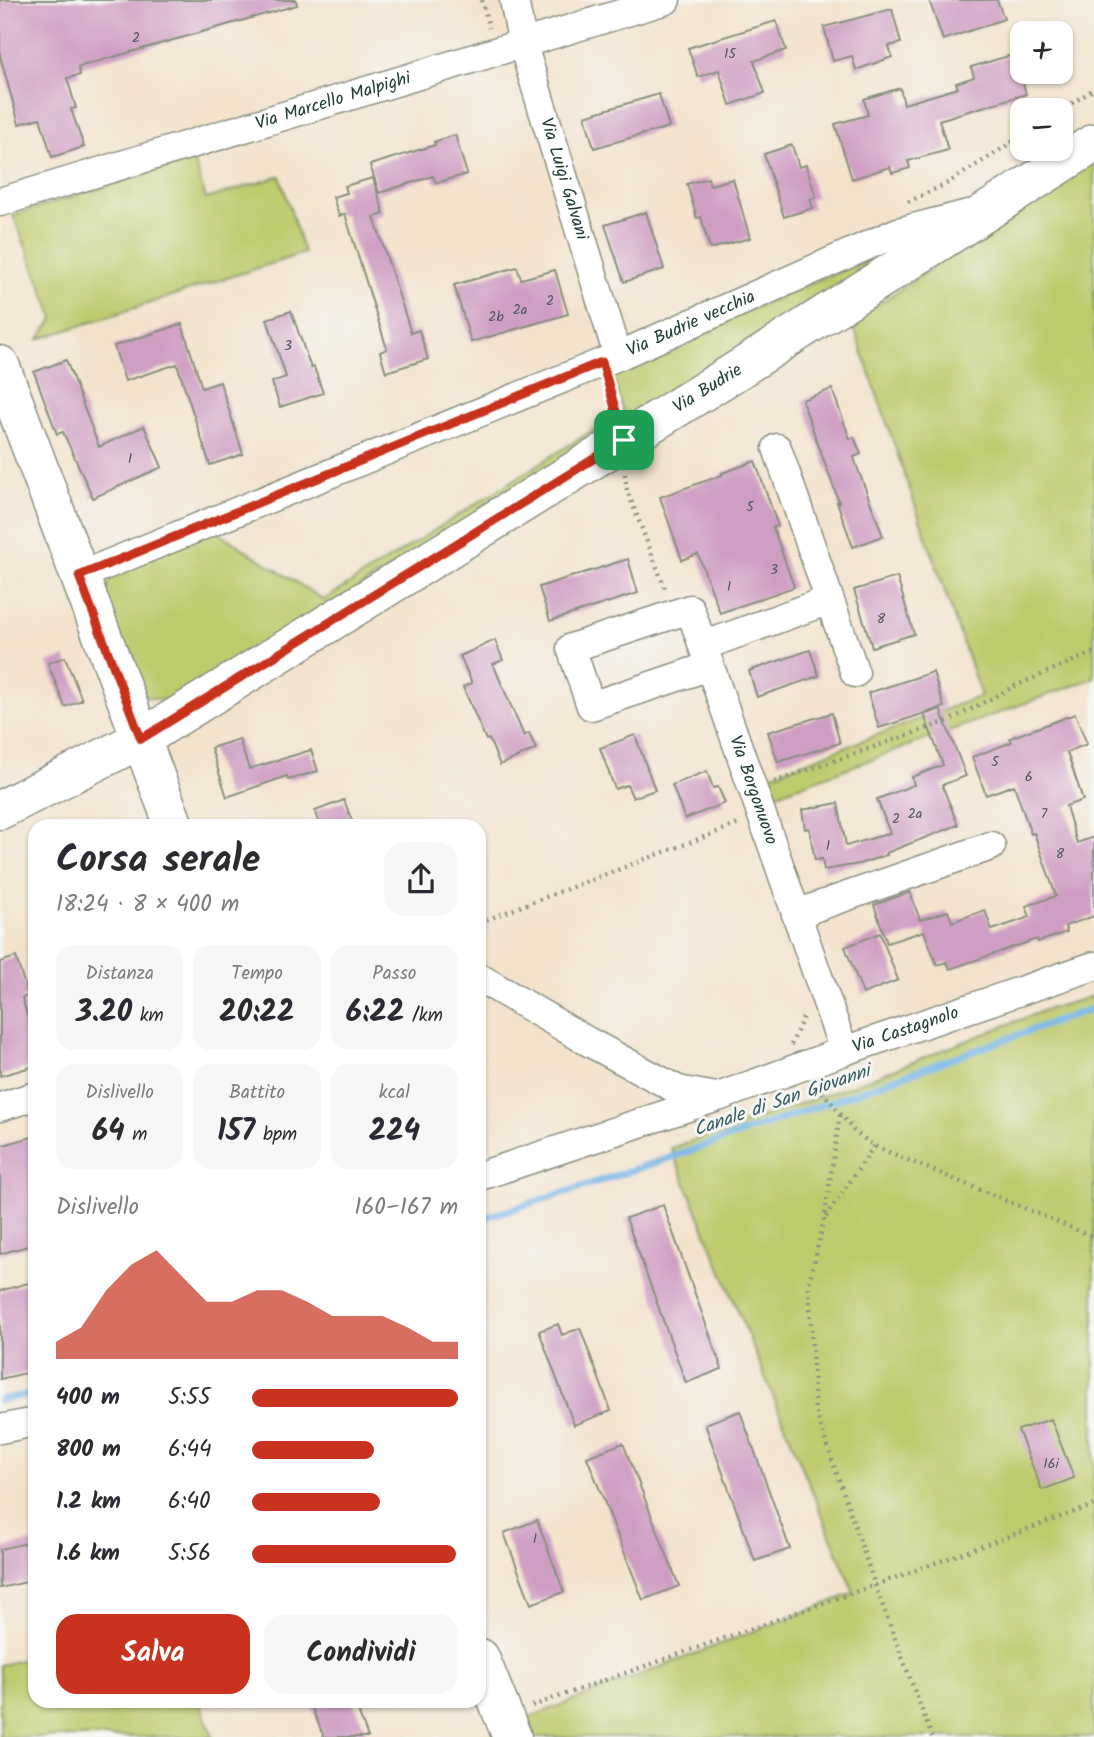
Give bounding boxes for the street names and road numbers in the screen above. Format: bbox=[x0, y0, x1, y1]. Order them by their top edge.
street label: Via Marcello Malpighi bbox=[252, 64, 415, 138]
street label: Via Luigi Galvani bbox=[532, 114, 596, 244]
street label: Via Budrie vecchia bbox=[622, 282, 760, 365]
street label: Via Budrie bbox=[667, 356, 748, 421]
street label: Via Borgonuovo bbox=[721, 732, 786, 849]
street label: Via Castagnolo bbox=[849, 998, 963, 1062]

